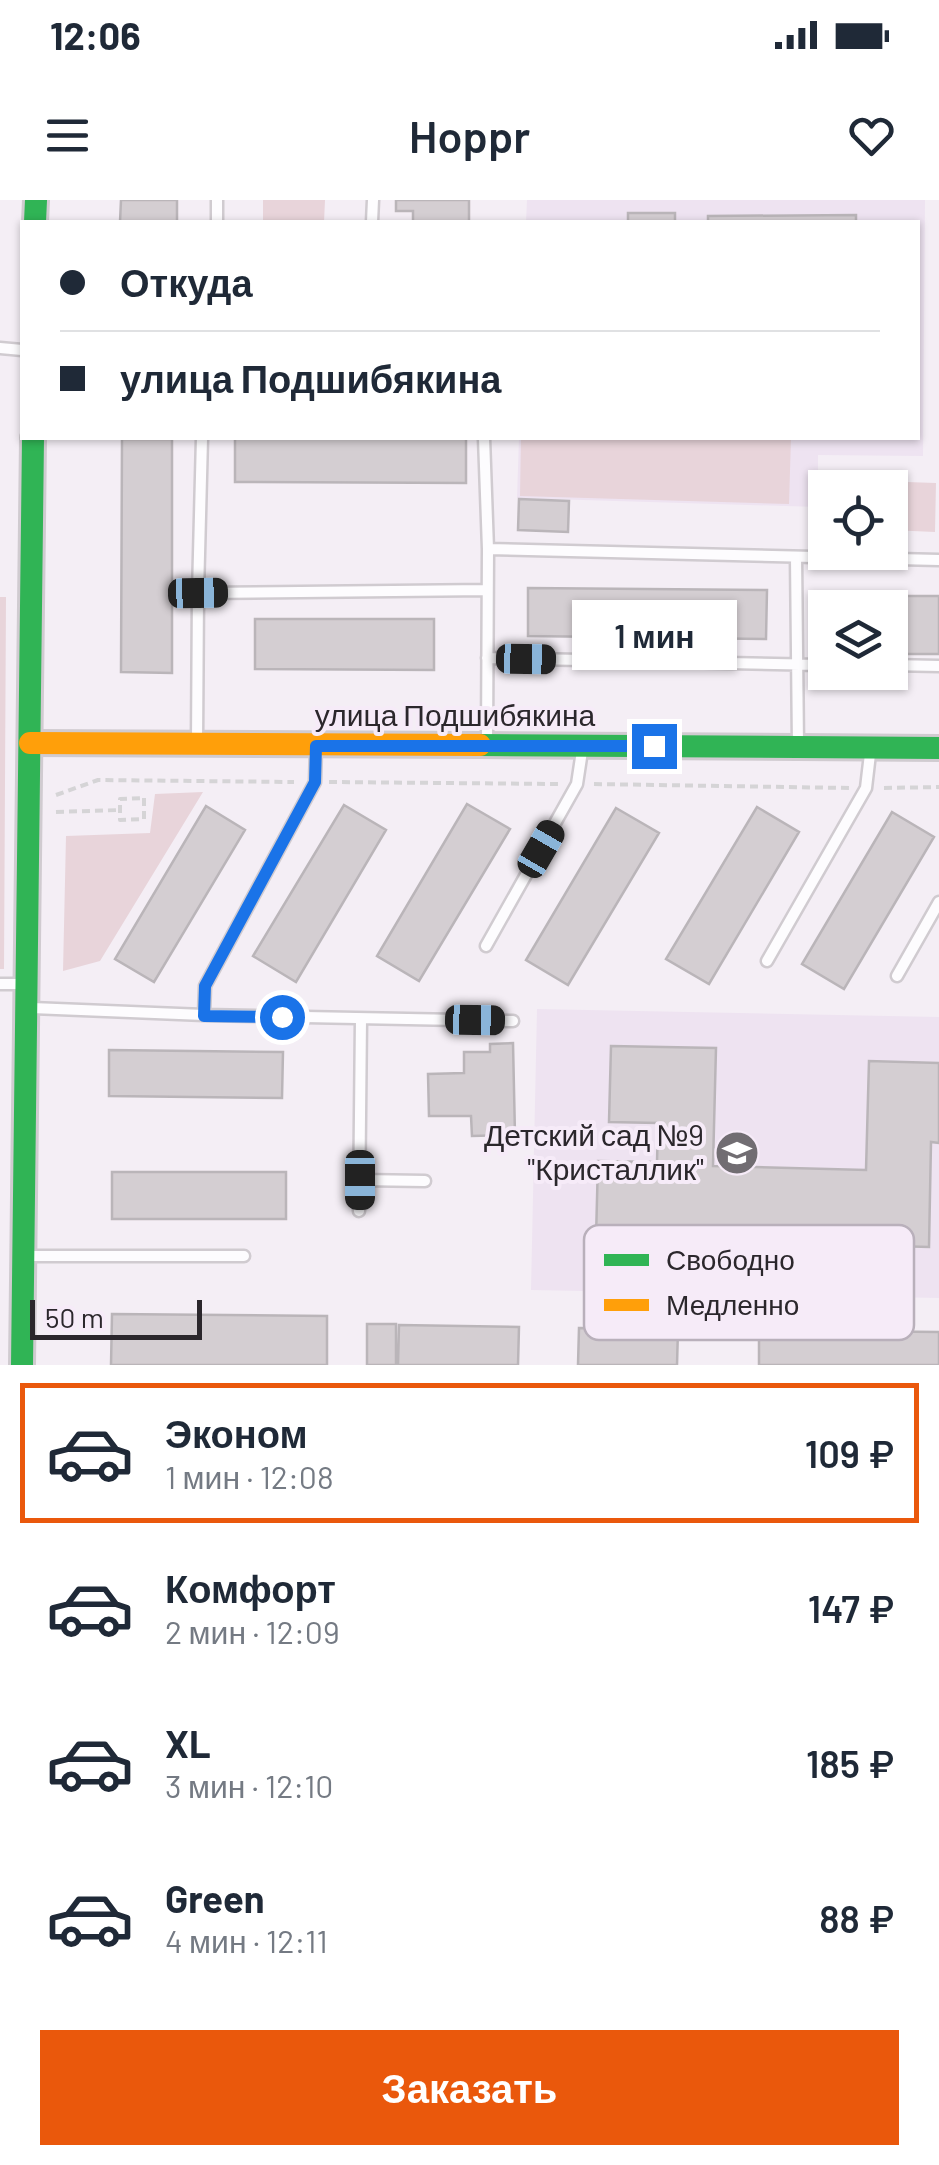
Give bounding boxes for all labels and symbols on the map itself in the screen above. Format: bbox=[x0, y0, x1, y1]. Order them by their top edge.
car bbox=[168, 577, 228, 609]
callout: 1 мин bbox=[572, 601, 736, 671]
car bbox=[496, 643, 556, 675]
street label: улица Подшибякина bbox=[315, 696, 595, 732]
route end bbox=[632, 724, 677, 769]
car bbox=[513, 816, 569, 882]
route start bbox=[260, 995, 305, 1040]
car bbox=[445, 1004, 505, 1036]
place label: Детский сад №9 "Кристаллик" bbox=[484, 1116, 704, 1186]
school or university icon: Детский сад №9 "Кристаллик" bbox=[714, 1130, 760, 1176]
car bbox=[345, 1150, 375, 1210]
legend bbox=[584, 1225, 914, 1340]
text: Свободно bbox=[666, 1242, 795, 1276]
text: Медленно bbox=[666, 1287, 799, 1321]
scale bar bbox=[30, 1295, 202, 1340]

